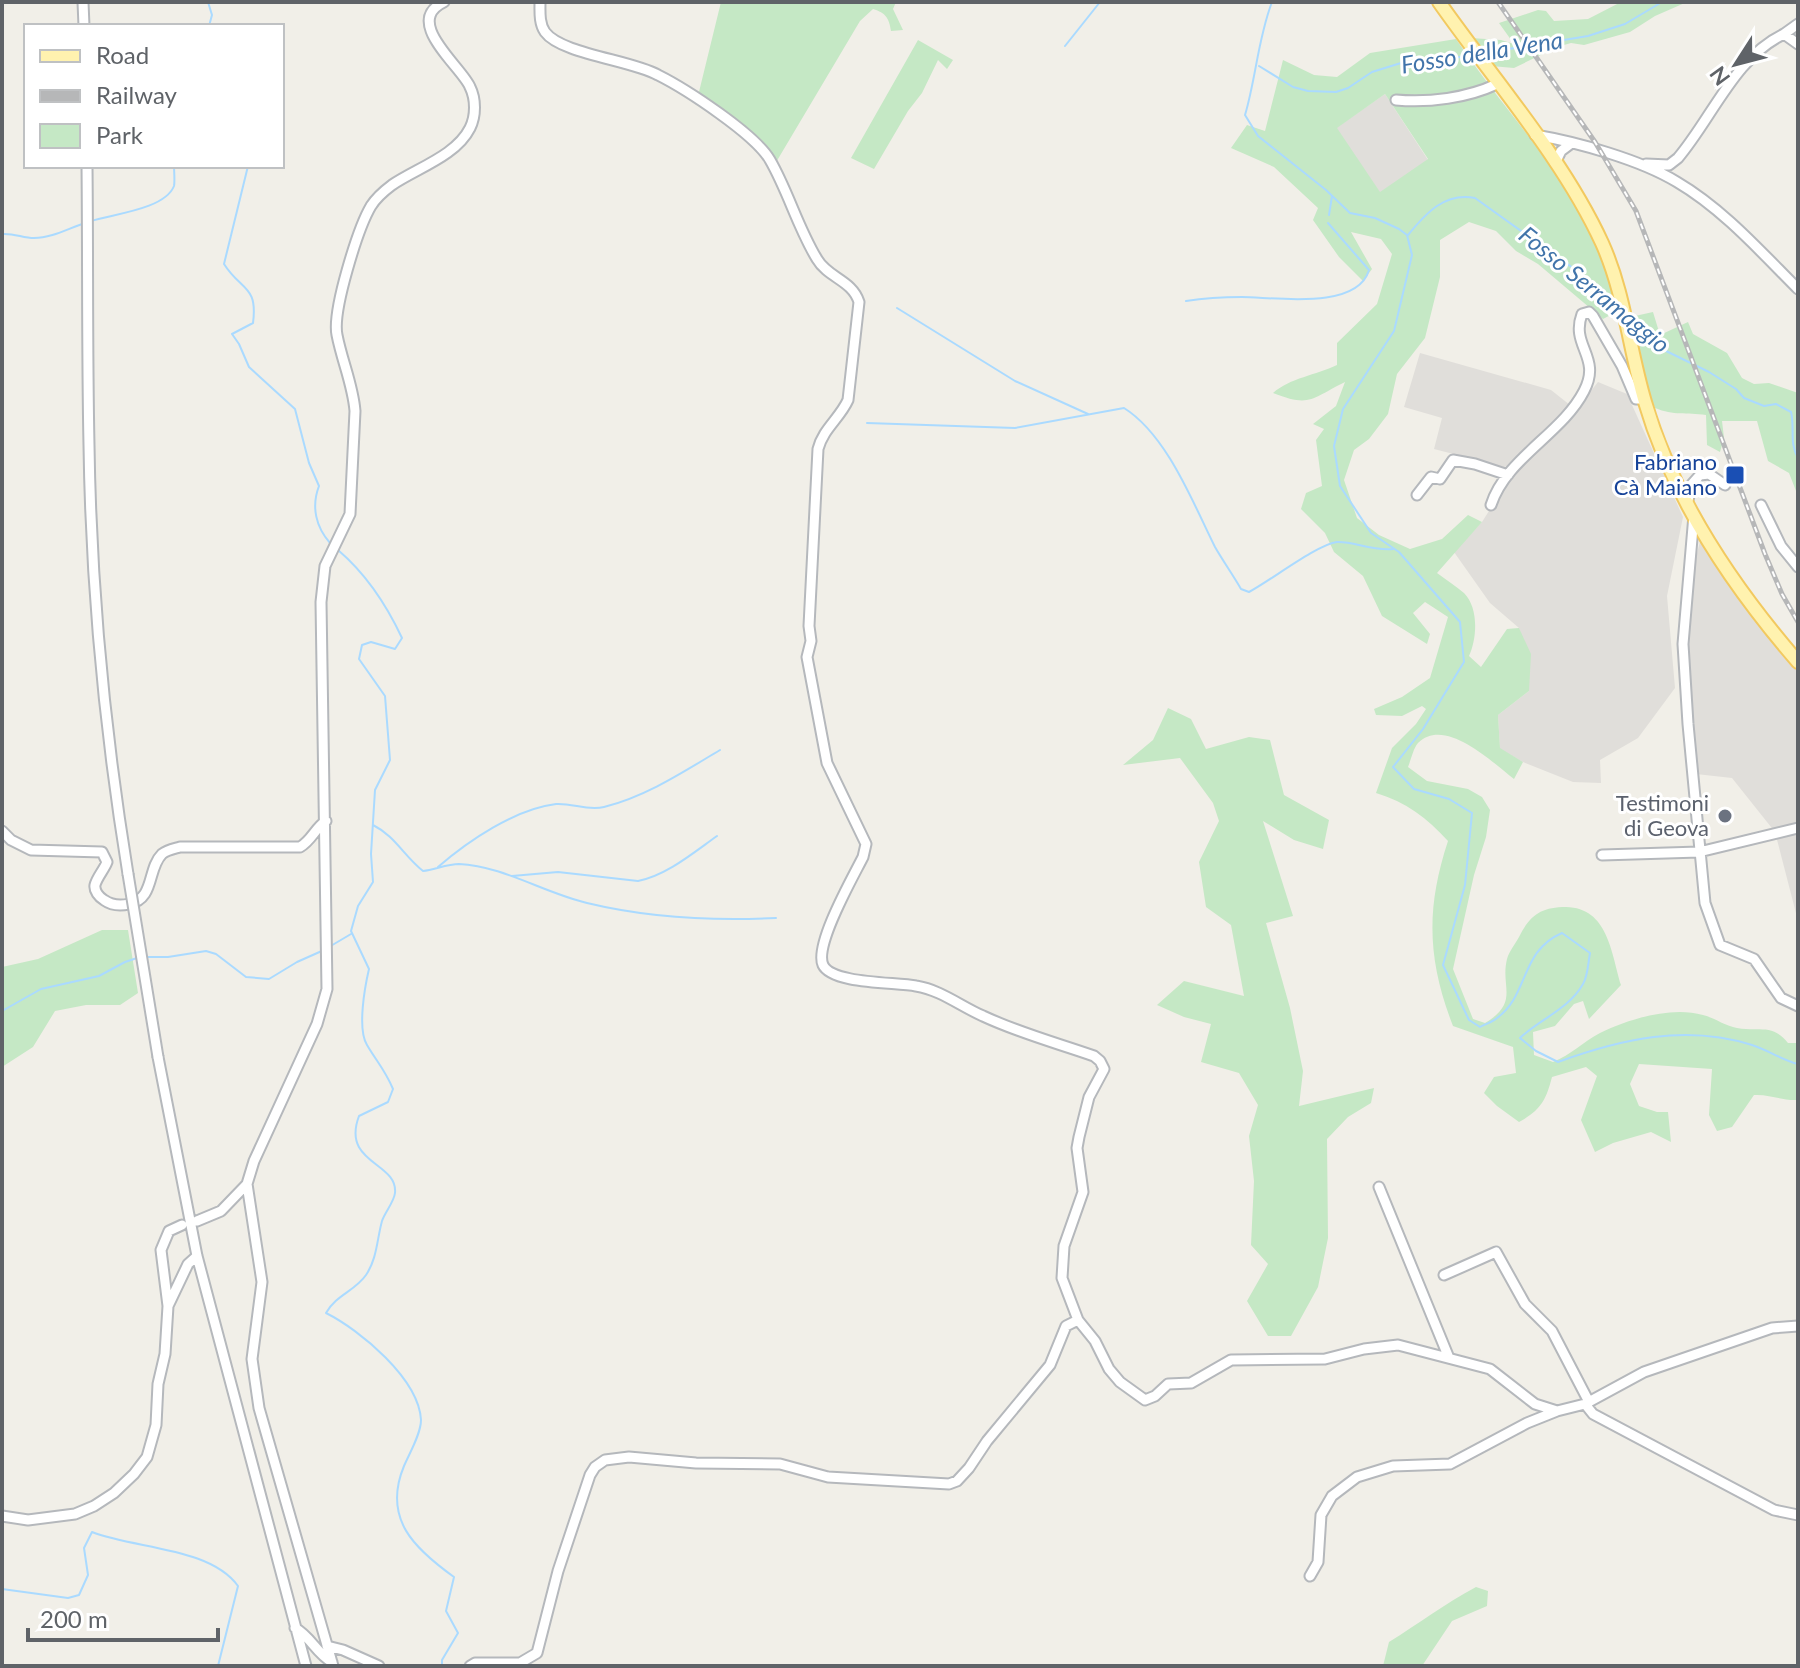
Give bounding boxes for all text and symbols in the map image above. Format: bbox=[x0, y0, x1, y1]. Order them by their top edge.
legend bbox=[24, 24, 284, 168]
water label: Fosso della Vena bbox=[1399, 24, 1565, 79]
north arrow bbox=[1696, 24, 1776, 104]
text: Road bbox=[96, 40, 149, 69]
text: N bbox=[1704, 61, 1735, 91]
text: Railway bbox=[96, 80, 178, 109]
text: Park bbox=[96, 120, 144, 149]
water label: Fosso Serramaggio bbox=[1514, 219, 1676, 358]
place label: Fabriano Cà Maiano bbox=[1614, 448, 1717, 500]
marker: Fabriano Cà Maiano bbox=[1724, 464, 1746, 486]
place label: Testimoni di Geova bbox=[1616, 789, 1709, 841]
marker: Testimoni di Geova bbox=[1716, 807, 1734, 825]
scale bar bbox=[28, 1592, 218, 1642]
text: 200 m bbox=[40, 1604, 108, 1633]

